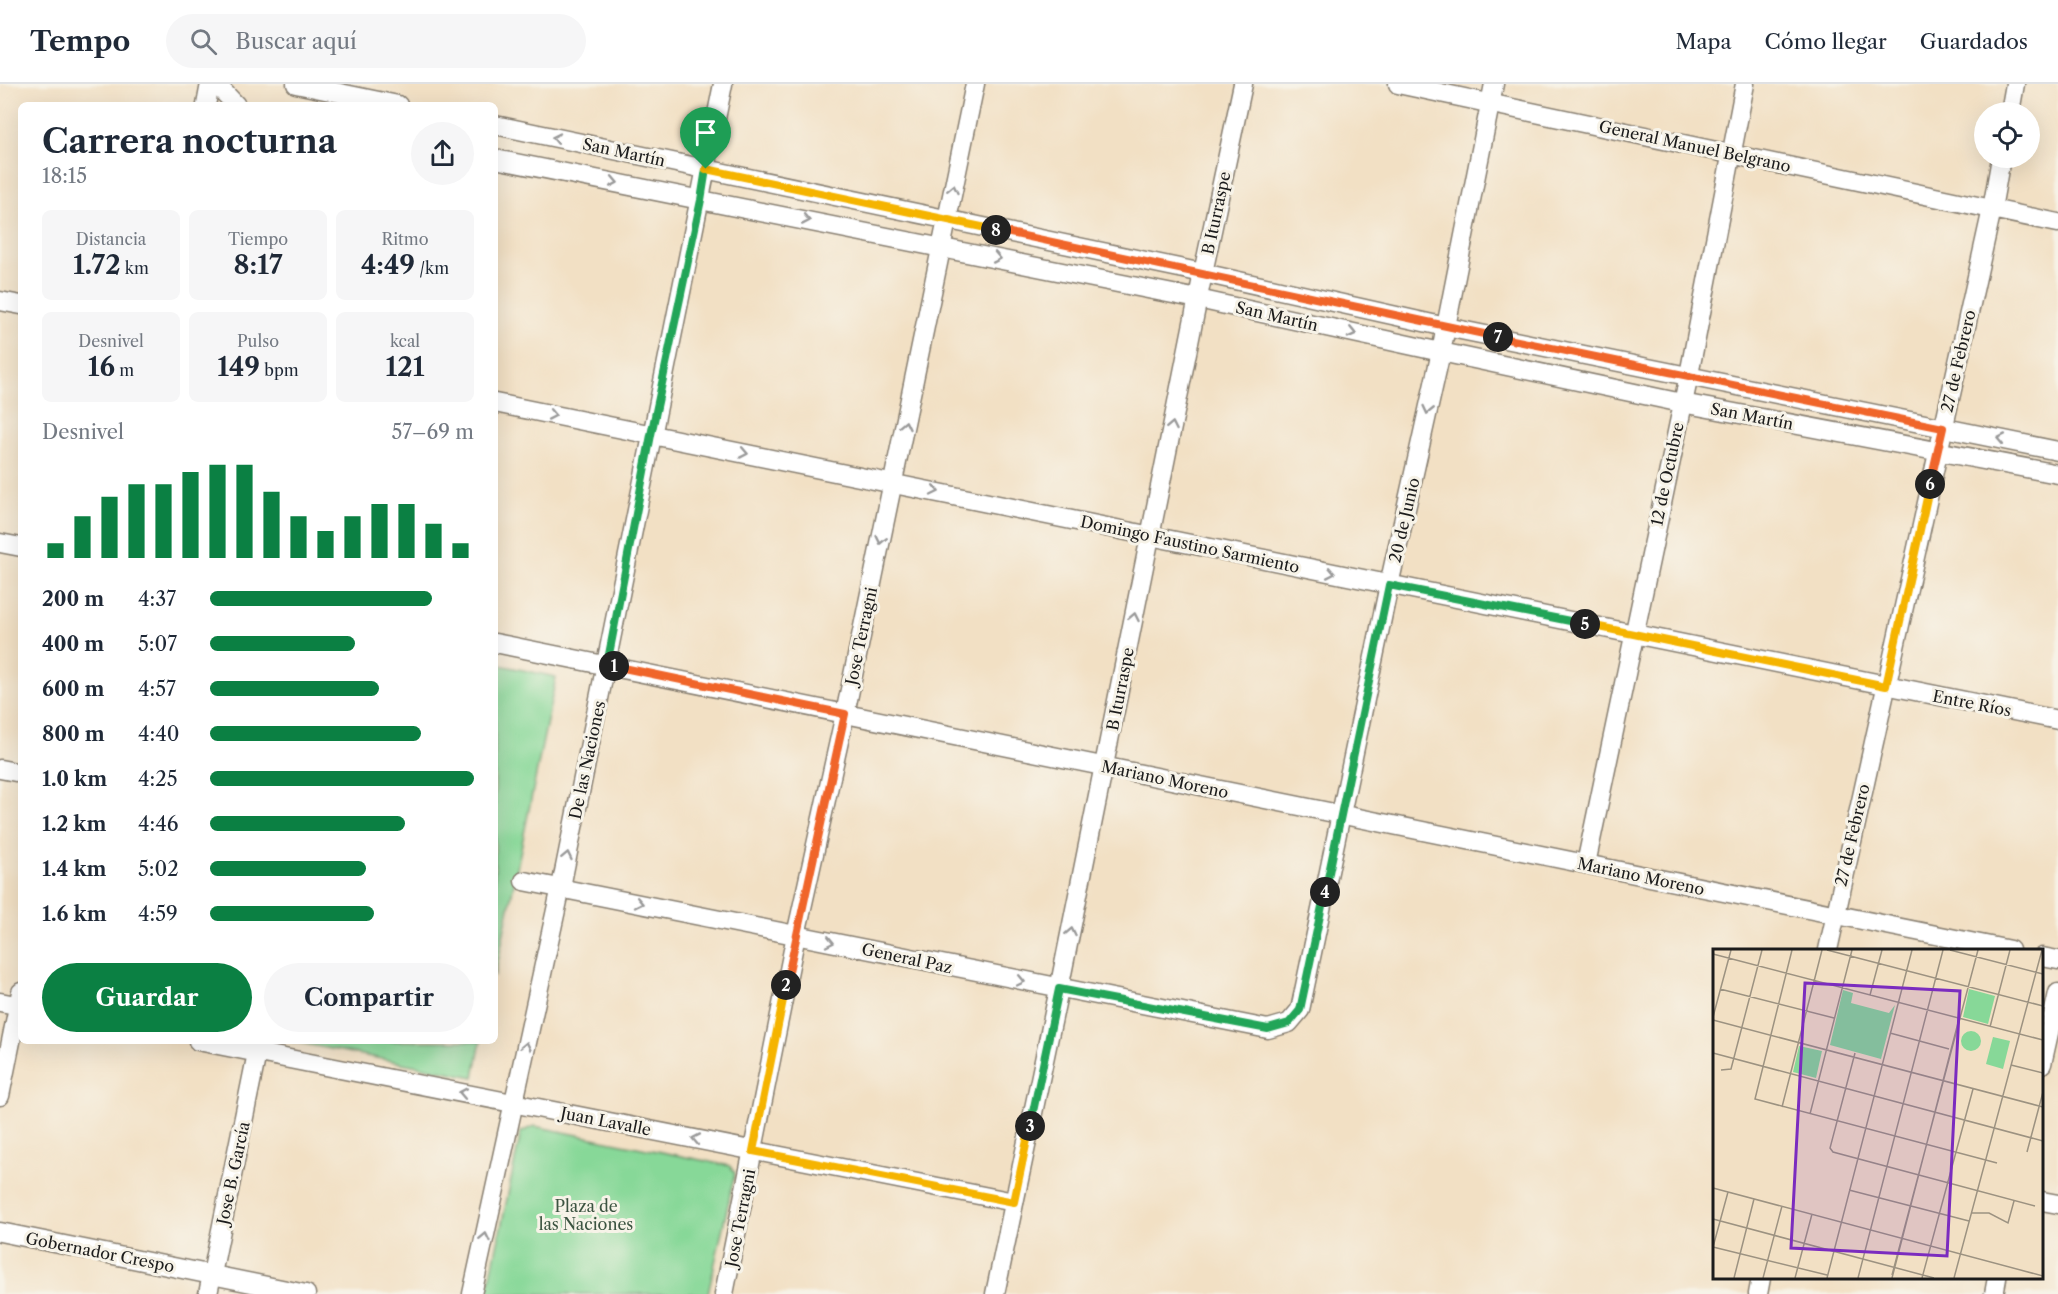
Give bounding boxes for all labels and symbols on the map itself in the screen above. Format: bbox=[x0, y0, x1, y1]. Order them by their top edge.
pin bbox=[680, 107, 731, 169]
street label: General Manuel Belgrano bbox=[1597, 116, 1793, 176]
one-way arrow bbox=[551, 132, 561, 145]
street label: San Martín bbox=[581, 133, 667, 171]
street label: B Iturraspe bbox=[1197, 170, 1235, 256]
one-way arrow bbox=[609, 175, 619, 188]
one-way arrow bbox=[946, 185, 959, 195]
one-way arrow bbox=[800, 213, 810, 226]
pin: 8 bbox=[981, 215, 1011, 245]
one-way arrow bbox=[992, 251, 1002, 264]
street label: San Martín bbox=[1234, 297, 1320, 335]
street label: 27 de Febrero bbox=[1937, 308, 1980, 414]
pin: 7 bbox=[1483, 322, 1513, 352]
one-way arrow bbox=[1347, 325, 1357, 338]
street label: San Martín bbox=[1709, 398, 1795, 434]
one-way arrow bbox=[1422, 404, 1435, 414]
one-way arrow bbox=[547, 408, 557, 421]
street label: 12 de Octubre bbox=[1646, 420, 1688, 528]
one-way arrow bbox=[898, 421, 911, 431]
one-way arrow bbox=[1165, 421, 1178, 431]
one-way arrow bbox=[1996, 433, 2006, 446]
one-way arrow bbox=[738, 446, 748, 459]
pin: 6 bbox=[1915, 469, 1945, 499]
street label: 20 de Junio bbox=[1385, 475, 1424, 564]
one-way arrow bbox=[929, 484, 939, 497]
street label: Domingo Faustino Sarmiento bbox=[1079, 511, 1302, 577]
one-way arrow bbox=[875, 535, 888, 545]
one-way arrow bbox=[1326, 566, 1336, 579]
street label: Jose Terragni bbox=[840, 585, 881, 690]
pin: 5 bbox=[1570, 609, 1600, 639]
one-way arrow bbox=[1127, 612, 1140, 622]
street label: B Iturraspe bbox=[1102, 646, 1138, 732]
pin: 1 bbox=[599, 651, 629, 681]
street label: Entre Ríos bbox=[1931, 686, 2013, 720]
street label: De las Naciones bbox=[565, 699, 609, 821]
street label: Mariano Moreno bbox=[1100, 756, 1231, 802]
street label: 27 de Febrero bbox=[1831, 782, 1874, 888]
one-way arrow bbox=[560, 851, 573, 861]
street label: Mariano Moreno bbox=[1576, 853, 1707, 899]
pin: 4 bbox=[1310, 877, 1340, 907]
one-way arrow bbox=[634, 896, 644, 909]
one-way arrow bbox=[1064, 927, 1077, 937]
one-way arrow bbox=[825, 935, 835, 948]
street label: General Paz bbox=[860, 939, 954, 977]
inset map bbox=[1713, 949, 2043, 1279]
pin: 2 bbox=[771, 970, 801, 1000]
one-way arrow bbox=[1016, 974, 1026, 987]
one-way arrow bbox=[519, 1042, 532, 1052]
one-way arrow bbox=[459, 1087, 469, 1100]
street label: Juan Lavalle bbox=[556, 1102, 653, 1140]
pin: 3 bbox=[1015, 1111, 1045, 1141]
street label: Jose B. García bbox=[212, 1119, 254, 1229]
one-way arrow bbox=[691, 1133, 701, 1146]
street label: Jose Terragni bbox=[720, 1167, 759, 1272]
park label: Plaza de las Naciones bbox=[539, 1196, 633, 1234]
street label: Gobernador Crespo bbox=[24, 1228, 176, 1276]
one-way arrow bbox=[477, 1232, 490, 1242]

